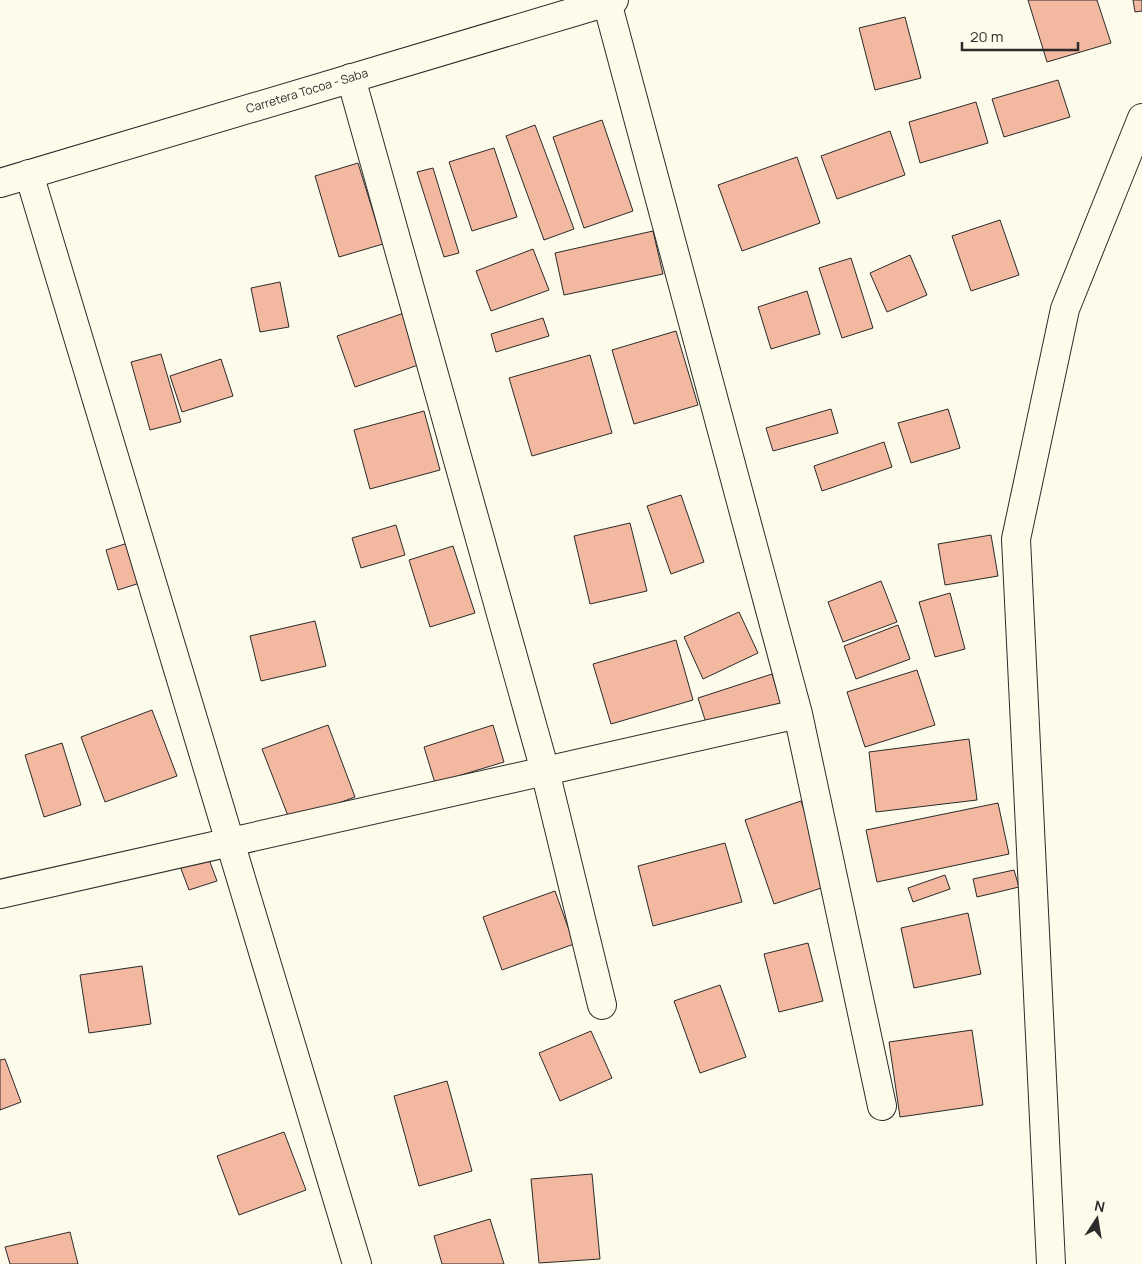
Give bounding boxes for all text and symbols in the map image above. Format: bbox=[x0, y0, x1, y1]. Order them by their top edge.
scale bar bbox=[962, 20, 1078, 52]
text: 20 m bbox=[970, 26, 1003, 47]
street label: Carretera Tocoa - Saba bbox=[244, 64, 370, 117]
north arrow bbox=[1072, 1194, 1122, 1244]
text: N bbox=[1093, 1195, 1107, 1216]

